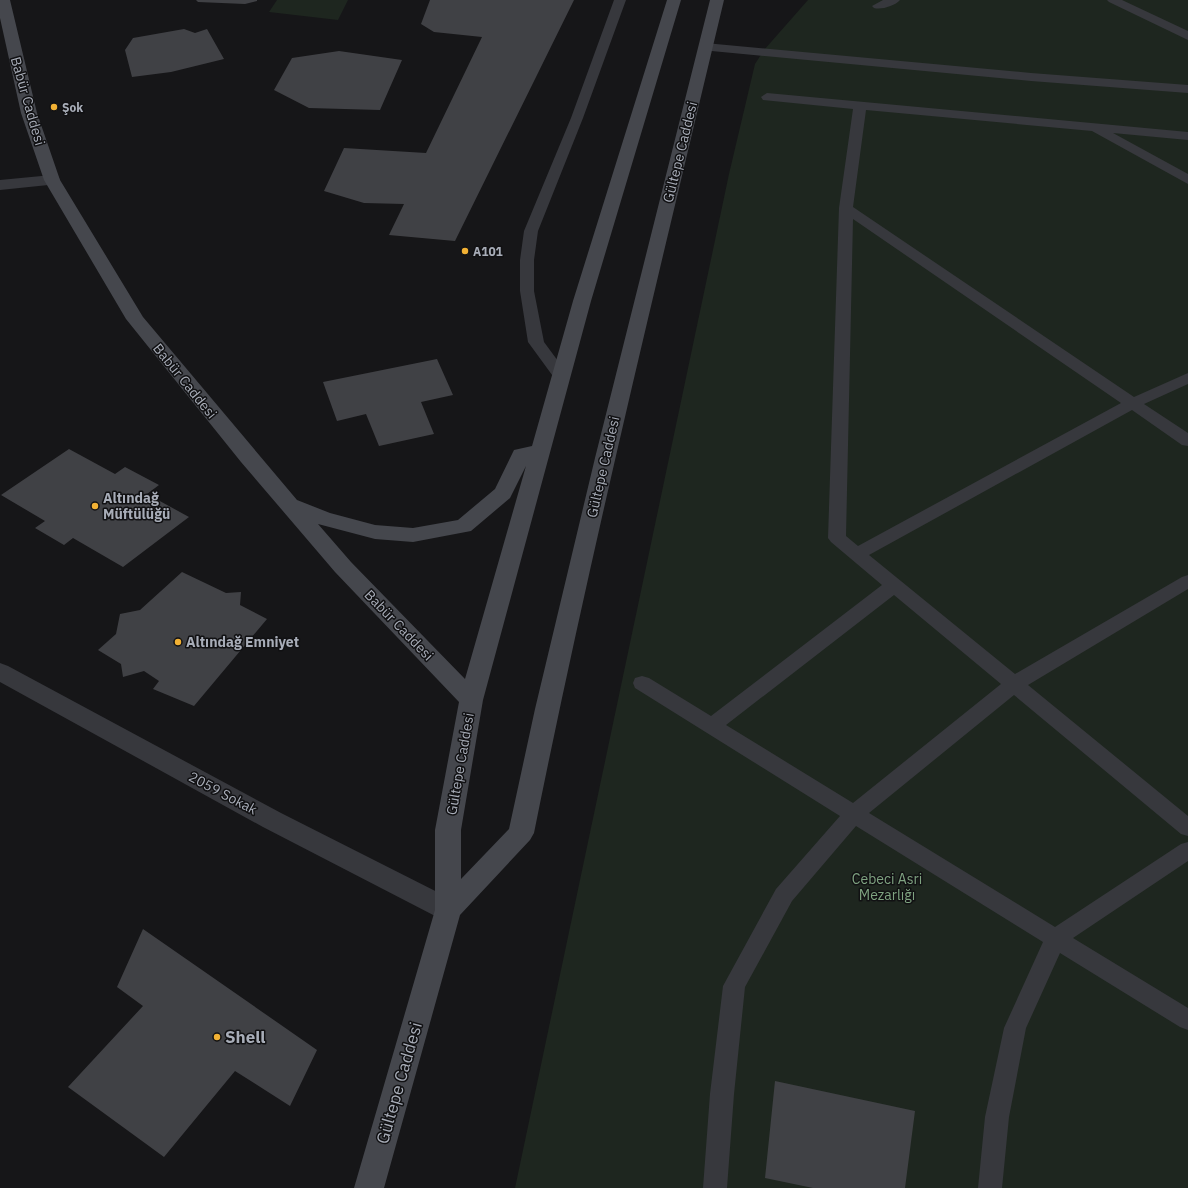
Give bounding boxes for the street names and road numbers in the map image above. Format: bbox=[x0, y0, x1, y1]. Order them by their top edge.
street label: Babür Caddesi bbox=[7, 55, 49, 147]
street label: Gültepe Caddesi bbox=[659, 100, 701, 204]
street label: Babür Caddesi bbox=[149, 340, 221, 422]
street label: Gültepe Caddesi bbox=[583, 415, 623, 519]
street label: Babür Caddesi bbox=[361, 586, 437, 664]
street label: Gültepe Caddesi bbox=[442, 711, 478, 817]
street label: 2059 Sokak bbox=[186, 767, 261, 819]
street label: Gültepe Caddesi bbox=[371, 1020, 427, 1146]

